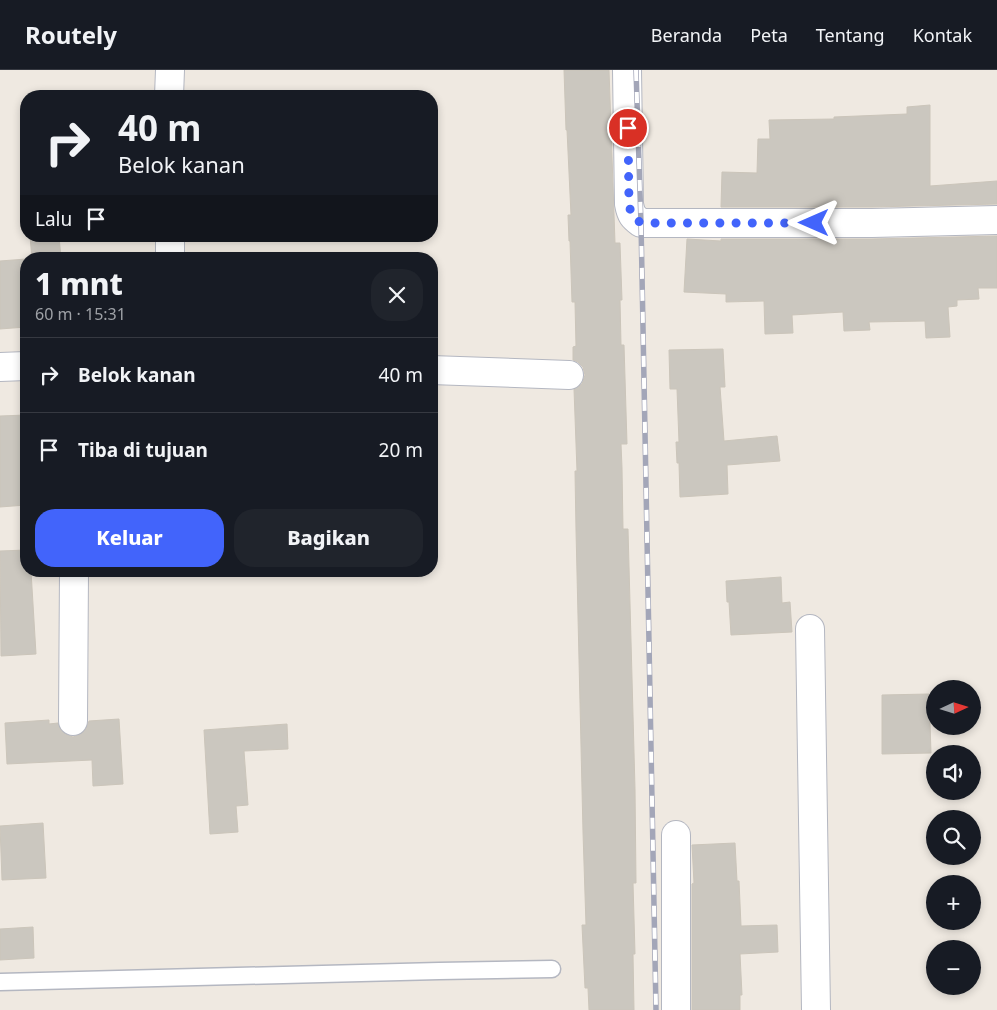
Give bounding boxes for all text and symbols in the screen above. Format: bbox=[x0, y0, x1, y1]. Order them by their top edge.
text: Routely bbox=[25, 18, 117, 51]
text: Beranda bbox=[651, 23, 722, 47]
text: Peta bbox=[750, 23, 788, 47]
text: Tentang bbox=[816, 23, 885, 47]
text: Kontak bbox=[913, 23, 972, 47]
text: 40 m bbox=[118, 104, 201, 151]
pin bbox=[607, 107, 649, 149]
icon: right bbox=[35, 110, 100, 175]
icon: arrive bbox=[614, 114, 642, 142]
text: Belok kanan bbox=[118, 149, 245, 179]
position arrow bbox=[787, 196, 839, 248]
icon: arrive bbox=[82, 205, 110, 233]
text: Lalu bbox=[35, 206, 72, 232]
text: 1 mnt bbox=[35, 263, 123, 304]
button: close bbox=[371, 269, 423, 321]
text: 60 m · 15:31 bbox=[35, 303, 126, 325]
icon: right bbox=[35, 361, 63, 389]
text: Belok kanan bbox=[78, 362, 195, 388]
text: 40 m bbox=[379, 362, 423, 388]
icon: arrive bbox=[35, 436, 63, 464]
text: Tiba di tujuan bbox=[78, 437, 208, 463]
text: 20 m bbox=[379, 437, 423, 463]
button: Keluar bbox=[35, 509, 224, 567]
button: Bagikan bbox=[234, 509, 423, 567]
north arrow bbox=[926, 680, 981, 735]
map controls bbox=[926, 680, 981, 995]
button: sound bbox=[926, 745, 981, 800]
button: search bbox=[926, 810, 981, 865]
button: + bbox=[926, 875, 981, 930]
button: − bbox=[926, 940, 981, 995]

